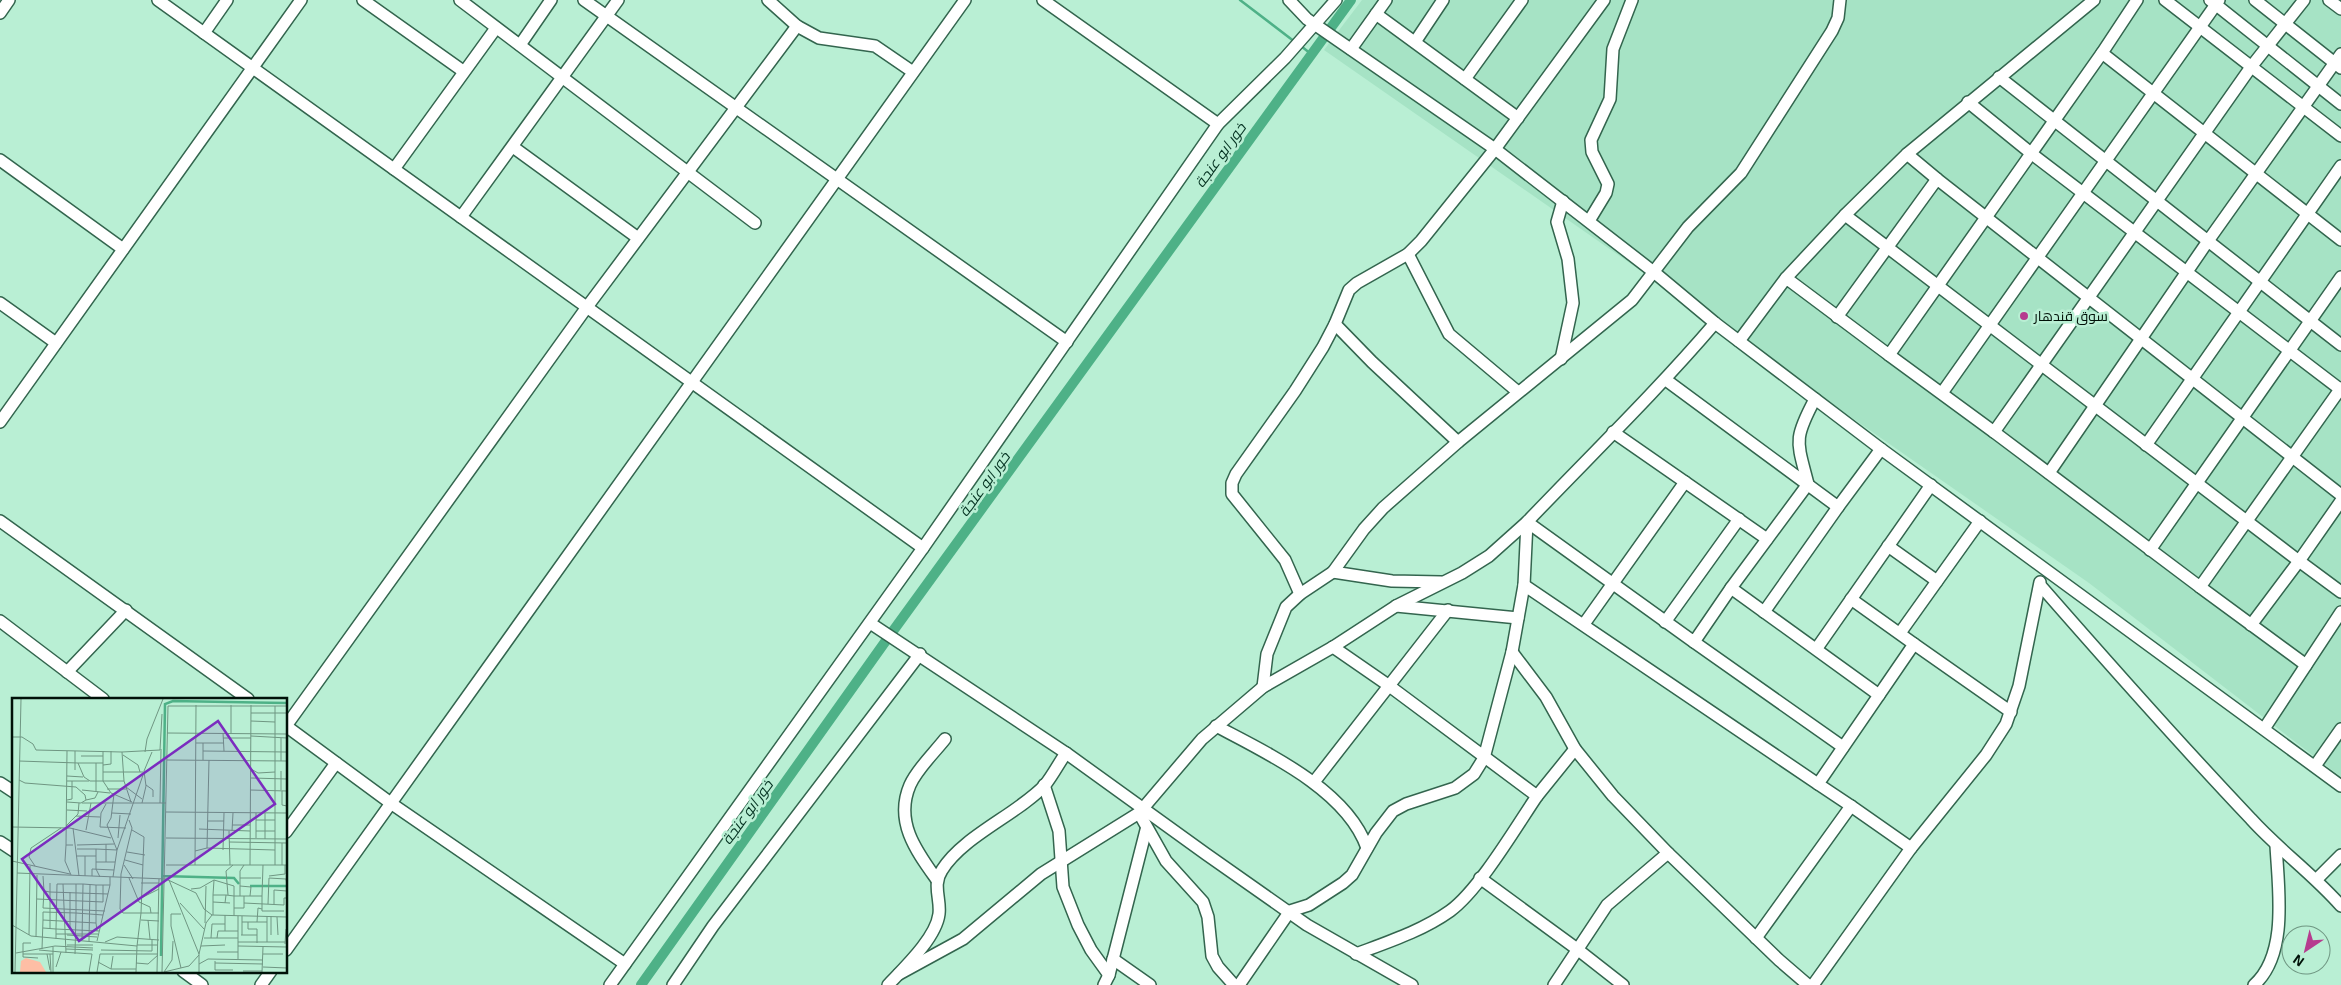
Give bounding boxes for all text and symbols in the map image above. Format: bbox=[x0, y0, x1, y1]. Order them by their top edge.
water label: خور ابو عنجة bbox=[1186, 115, 1254, 194]
place label: سوق قندهار bbox=[2033, 303, 2108, 329]
marker: سوق قندهار bbox=[2018, 310, 2030, 322]
water label: خور ابو عنجة bbox=[950, 444, 1018, 523]
inset map bbox=[12, 698, 288, 972]
water label: خور ابو عنجة bbox=[713, 772, 781, 851]
north arrow bbox=[2281, 925, 2331, 975]
text: N bbox=[2287, 947, 2310, 974]

